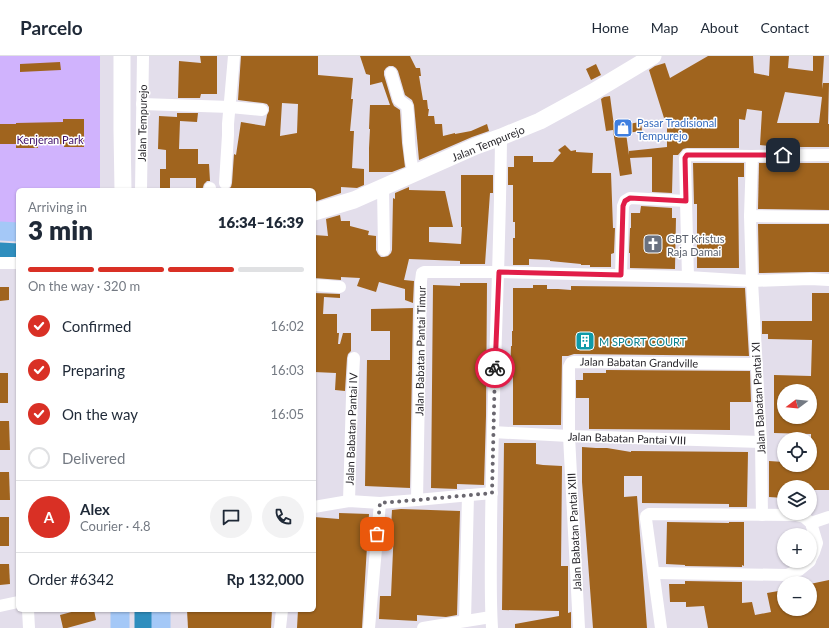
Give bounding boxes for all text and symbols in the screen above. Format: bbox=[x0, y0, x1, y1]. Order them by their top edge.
text: Parcelo bbox=[20, 16, 83, 39]
text: Home bbox=[591, 19, 629, 36]
text: Map bbox=[651, 19, 678, 36]
text: About bbox=[700, 19, 738, 36]
text: Contact bbox=[760, 19, 809, 36]
street label: Jalan Tempurejo bbox=[135, 84, 149, 162]
place label: Pasar Tradisional Tempurejo bbox=[637, 116, 717, 142]
shop icon: Pasar Tradisional Tempurejo bbox=[612, 117, 634, 139]
street label: Jalan Tempurejo bbox=[450, 122, 526, 164]
park label: Kenjeran Park bbox=[16, 133, 84, 146]
pin bbox=[766, 138, 800, 172]
icon: home bbox=[772, 144, 794, 166]
text: Arriving in bbox=[28, 199, 87, 215]
text: 16:34–16:39 bbox=[218, 213, 304, 231]
text: 3 min bbox=[28, 214, 93, 246]
place label: GBT Kristus Raja Damai bbox=[667, 232, 725, 258]
church icon: GBT Kristus Raja Damai bbox=[642, 233, 664, 255]
text: On the way · 320 m bbox=[28, 278, 140, 294]
street label: Jalan Babatan Pantai Timur bbox=[412, 286, 428, 416]
icon: check bbox=[28, 315, 50, 337]
text: Confirmed bbox=[62, 317, 131, 335]
text: 16:02 bbox=[271, 318, 304, 334]
building icon: M SPORT COURT bbox=[574, 330, 596, 352]
place label: M SPORT COURT bbox=[599, 335, 687, 348]
street label: Jalan Babatan Pantai XI bbox=[749, 342, 767, 454]
courier bbox=[475, 348, 515, 388]
street label: Jalan Babatan Grandville bbox=[580, 354, 698, 370]
icon: bike bbox=[484, 357, 506, 379]
icon: check bbox=[28, 359, 50, 381]
text: Preparing bbox=[62, 361, 125, 379]
text: 16:03 bbox=[271, 362, 304, 378]
street label: Jalan Babatan Pantai IV bbox=[343, 372, 359, 486]
north arrow bbox=[777, 384, 817, 424]
map controls bbox=[777, 384, 817, 616]
icon: check bbox=[28, 403, 50, 425]
text: On the way bbox=[62, 405, 138, 423]
text: 16:05 bbox=[271, 406, 304, 422]
street label: Jalan Babatan Pantai VIII bbox=[568, 429, 686, 447]
button: locate bbox=[777, 432, 817, 472]
text: Delivered bbox=[62, 449, 125, 467]
street label: Jalan Babatan Pantai XIII bbox=[564, 472, 584, 592]
button: layers bbox=[777, 480, 817, 520]
button: chat bbox=[210, 496, 252, 538]
button: phone bbox=[262, 496, 304, 538]
text: Alex bbox=[80, 500, 110, 518]
text: A bbox=[44, 508, 54, 526]
pin bbox=[360, 517, 394, 551]
text: Courier · 4.8 bbox=[80, 518, 151, 534]
icon: bag bbox=[366, 523, 388, 545]
button: + bbox=[777, 528, 817, 568]
text: Order #6342 bbox=[28, 570, 114, 588]
text: Rp 132,000 bbox=[227, 570, 304, 588]
button: − bbox=[777, 576, 817, 616]

